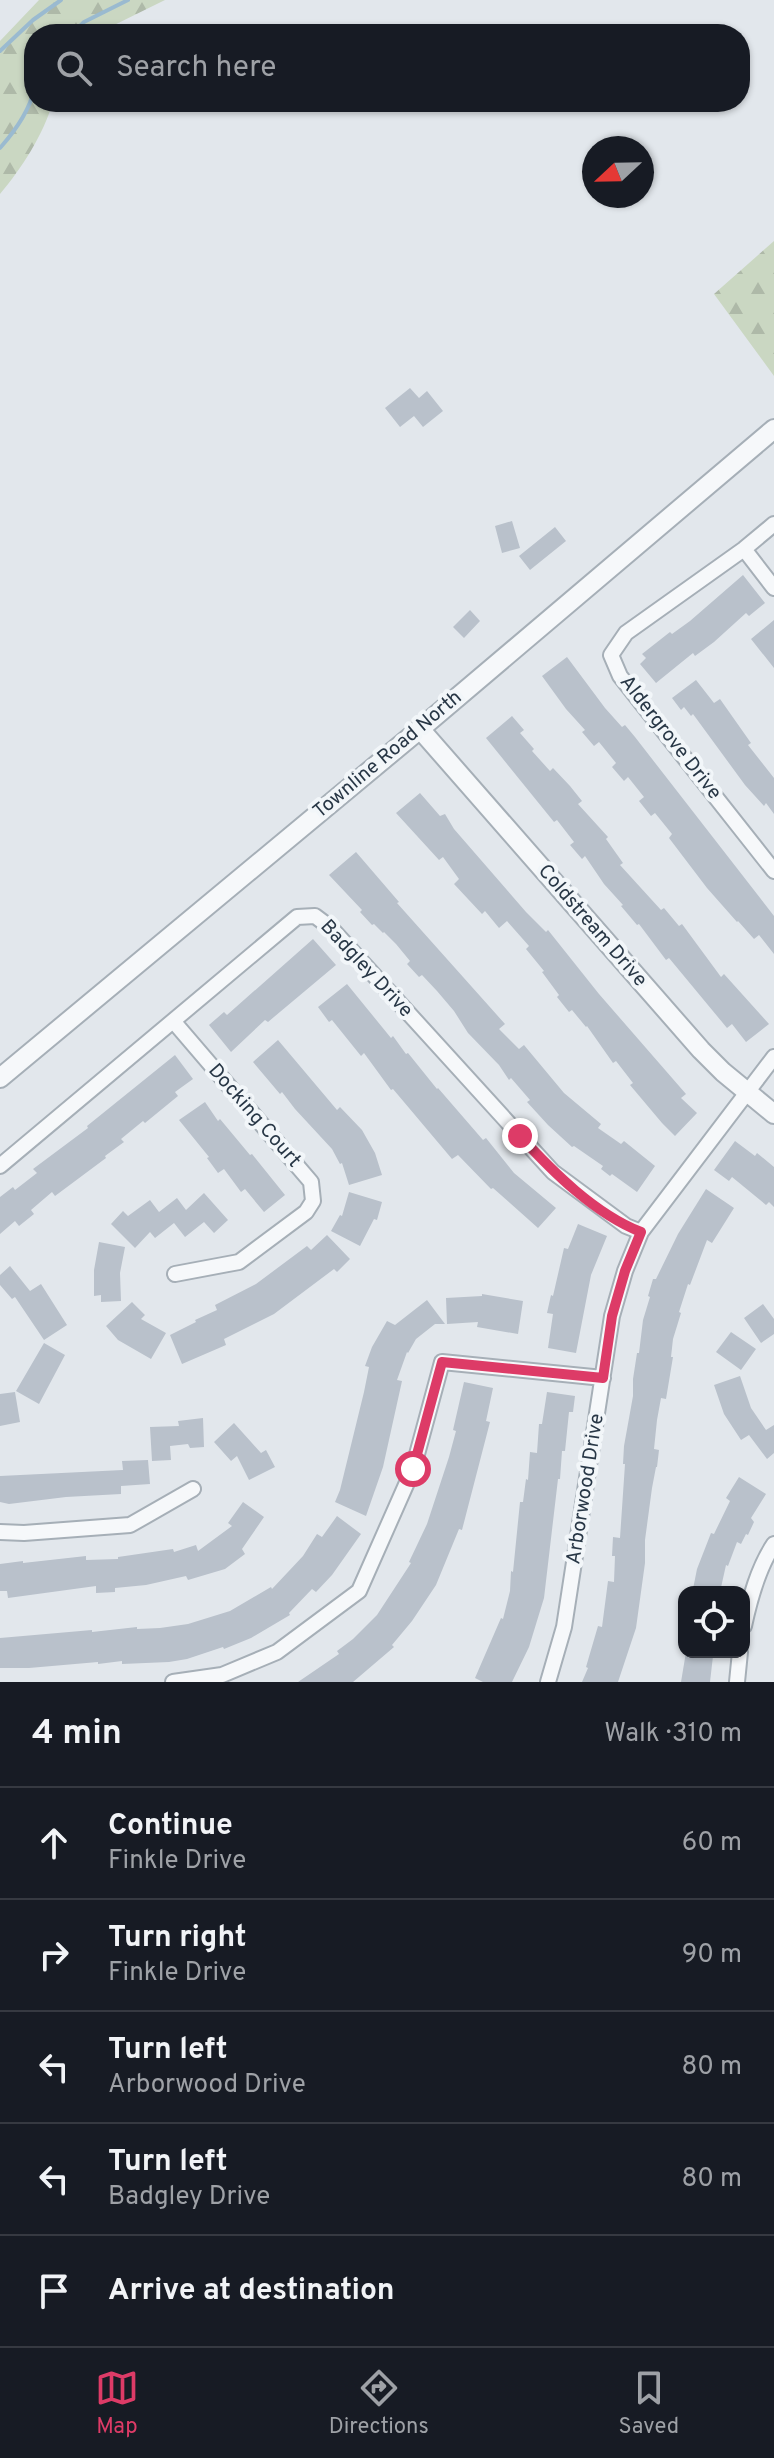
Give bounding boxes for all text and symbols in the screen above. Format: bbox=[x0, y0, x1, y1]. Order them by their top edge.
search box bbox=[24, 24, 750, 112]
icon: search bbox=[52, 46, 96, 90]
text: Search here bbox=[116, 50, 276, 87]
north arrow bbox=[582, 136, 654, 208]
street label: Aldergrove Drive bbox=[613, 670, 727, 806]
street label: Townline Road North bbox=[308, 685, 468, 825]
street label: Coldstream Drive bbox=[532, 859, 652, 993]
street label: Badgley Drive bbox=[314, 914, 418, 1024]
street label: Docking Court bbox=[202, 1059, 306, 1173]
route end bbox=[502, 1118, 538, 1154]
street label: Arborwood Drive bbox=[561, 1412, 611, 1566]
route start bbox=[395, 1451, 431, 1487]
map controls bbox=[678, 1586, 750, 1658]
button: locate bbox=[678, 1586, 750, 1658]
text: 4 min bbox=[32, 1713, 122, 1756]
text: Walk · 310 m bbox=[604, 1718, 742, 1751]
text: Continue bbox=[108, 1808, 233, 1845]
icon: ahead bbox=[32, 1821, 76, 1865]
text: 60 m bbox=[682, 1827, 742, 1860]
text: Finkle Drive bbox=[108, 1845, 246, 1878]
text: Turn right bbox=[108, 1920, 246, 1957]
icon: right bbox=[32, 1933, 76, 1977]
text: 90 m bbox=[682, 1939, 742, 1972]
text: Finkle Drive bbox=[108, 1957, 246, 1990]
text: Turn left bbox=[108, 2032, 228, 2069]
icon: left bbox=[32, 2045, 76, 2089]
text: 80 m bbox=[682, 2051, 742, 2084]
text: Arborwood Drive bbox=[108, 2069, 306, 2102]
text: Turn left bbox=[108, 2144, 228, 2181]
icon: left bbox=[32, 2157, 76, 2201]
text: 80 m bbox=[682, 2163, 742, 2196]
text: Badgley Drive bbox=[108, 2181, 270, 2214]
icon: arrive bbox=[32, 2269, 76, 2313]
text: Arrive at destination bbox=[108, 2273, 394, 2310]
tab: Map bbox=[95, 2366, 139, 2441]
tab: Directions bbox=[329, 2366, 429, 2441]
tab: Saved bbox=[619, 2366, 679, 2441]

